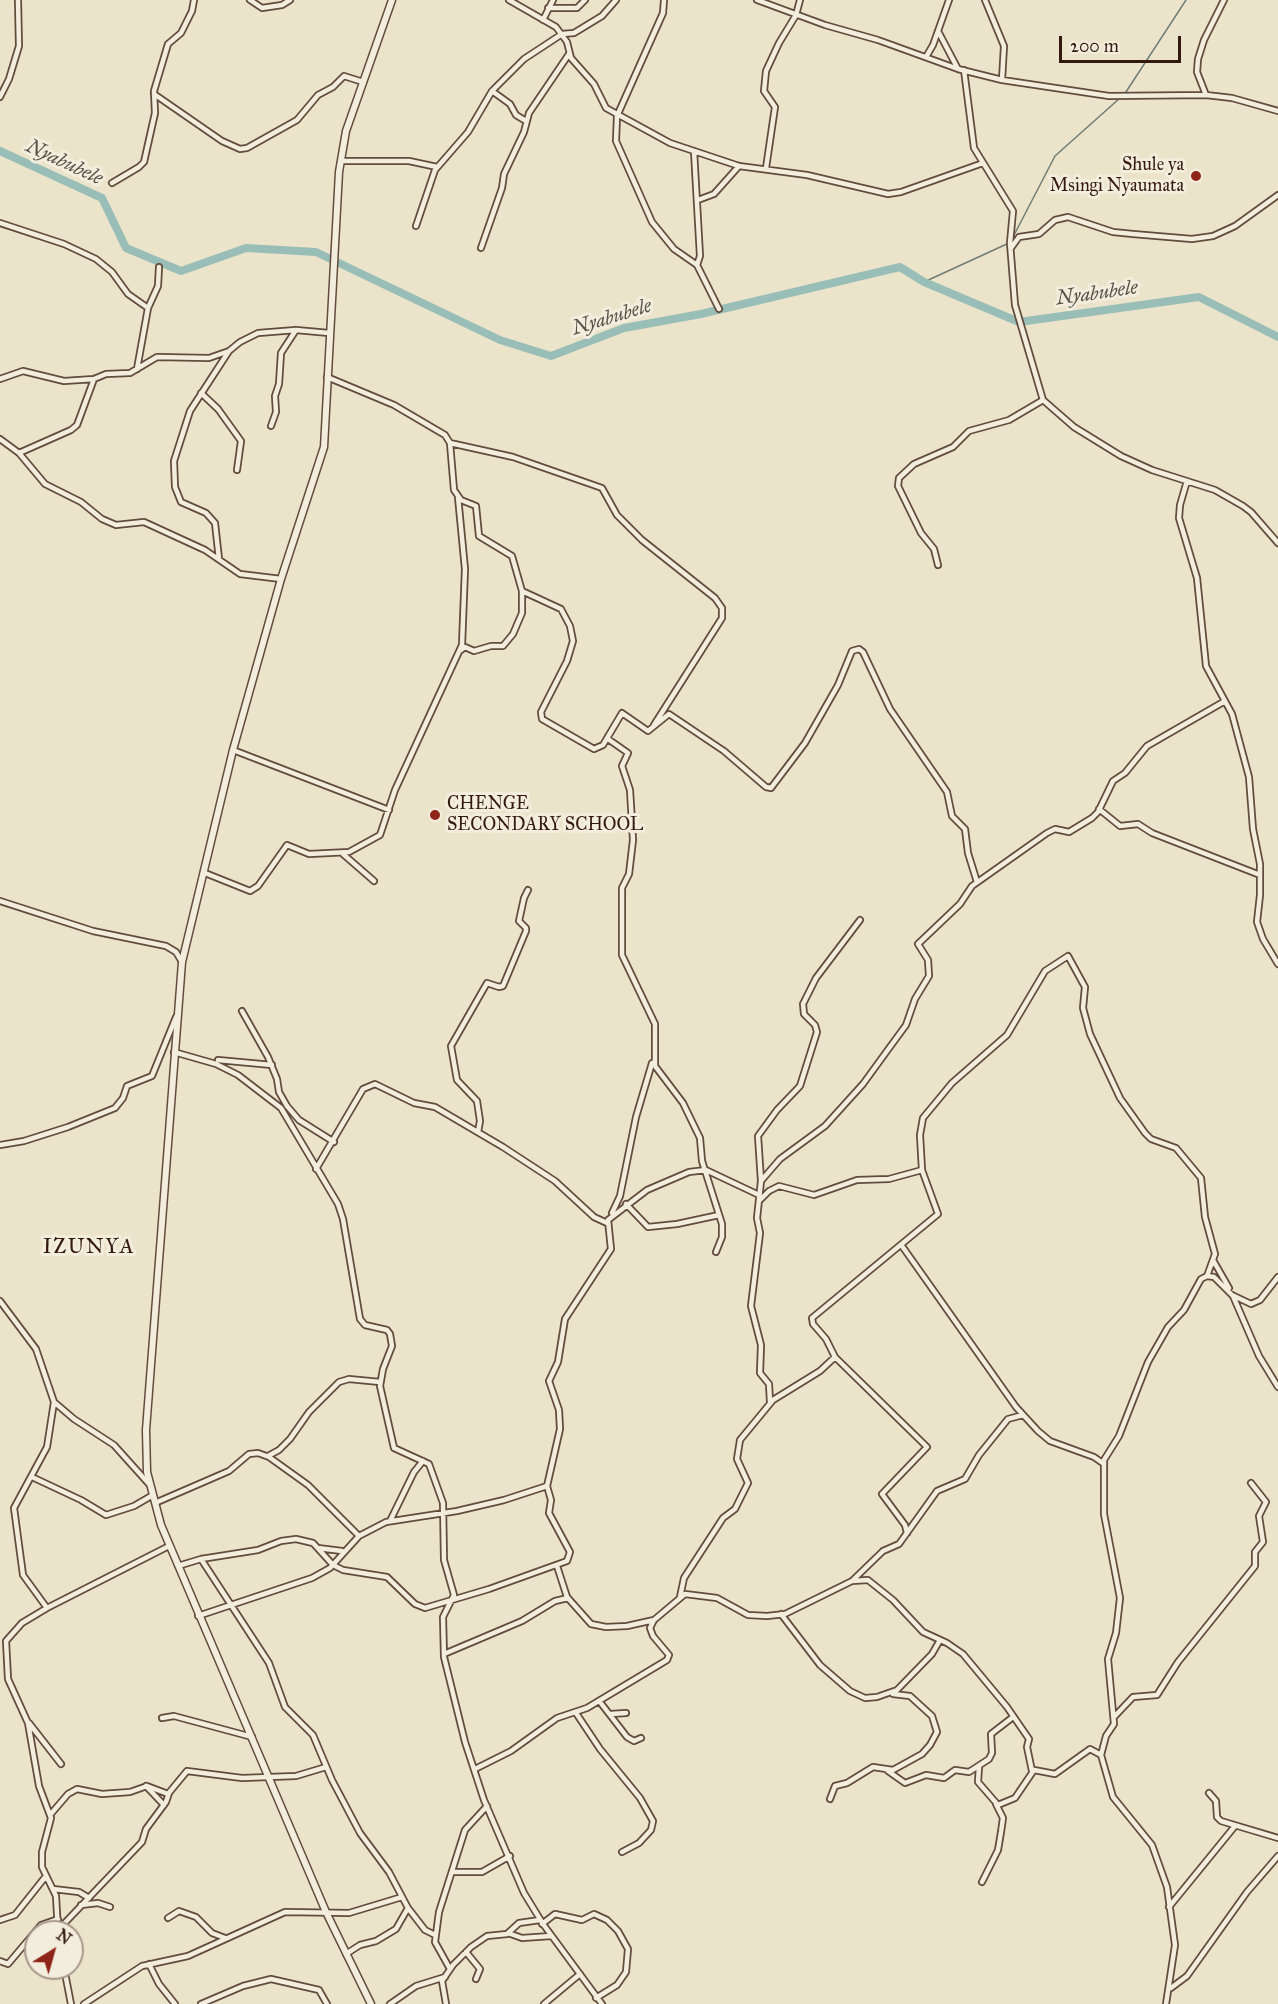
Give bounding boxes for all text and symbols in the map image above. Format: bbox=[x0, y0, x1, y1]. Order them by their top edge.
scale bar bbox=[1062, 24, 1184, 62]
text: 200 m bbox=[1070, 35, 1119, 57]
water label: Nyabubele bbox=[22, 135, 106, 191]
place label: Shule ya Msingi Nyaumata bbox=[1050, 155, 1184, 198]
marker: Shule ya Msingi Nyaumata bbox=[1189, 169, 1203, 183]
water label: Nyabubele bbox=[1055, 276, 1139, 312]
water label: Nyabubele bbox=[569, 295, 655, 341]
place label: CHENGE SECONDARY SCHOOL bbox=[447, 794, 643, 836]
marker: CHENGE SECONDARY SCHOOL bbox=[428, 808, 442, 822]
district label: IZUNYA bbox=[43, 1235, 135, 1261]
north arrow bbox=[24, 1920, 84, 1980]
text: N bbox=[53, 1925, 75, 1948]

